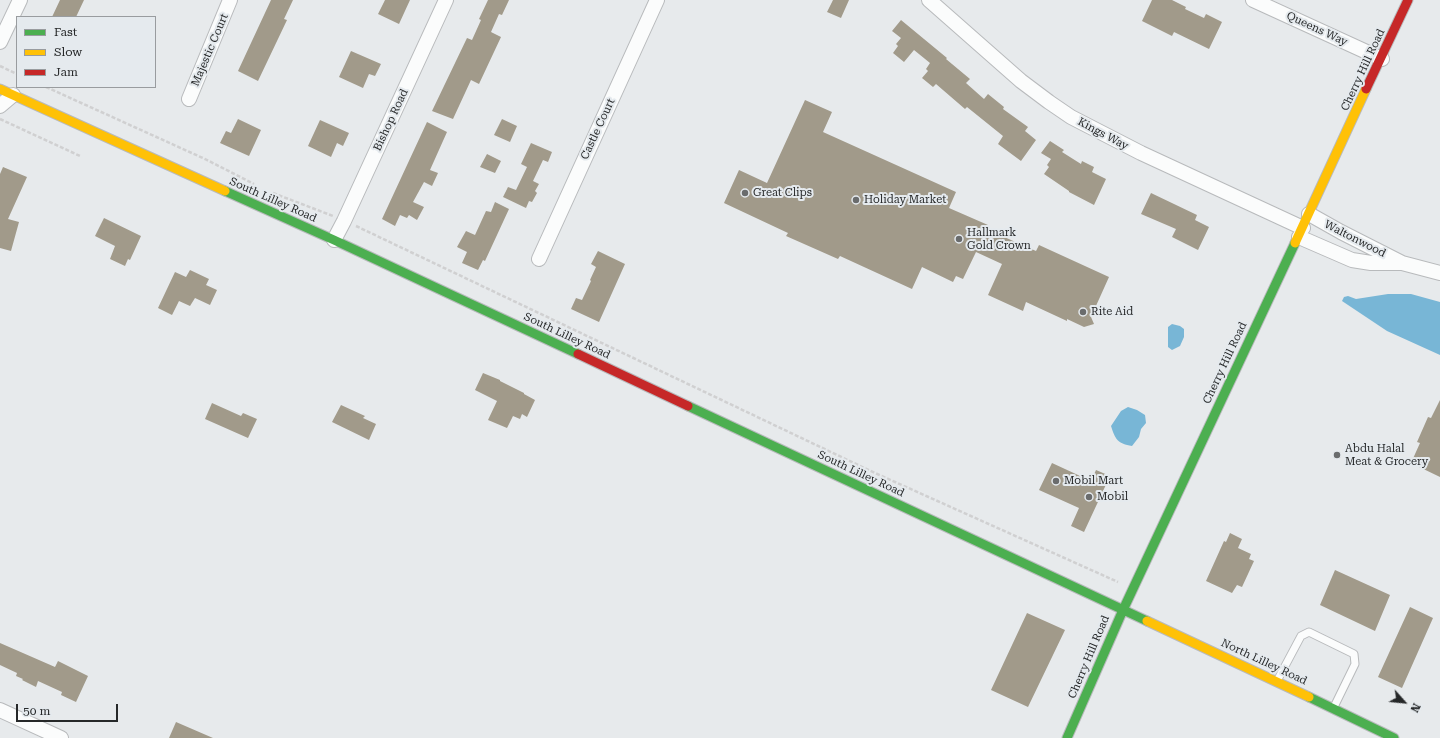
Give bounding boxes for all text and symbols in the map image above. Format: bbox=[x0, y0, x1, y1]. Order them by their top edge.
street label: Queens Way bbox=[1284, 9, 1350, 49]
street label: Majestic Court bbox=[189, 12, 231, 88]
legend bbox=[16, 16, 156, 88]
text: Fast bbox=[54, 25, 77, 39]
street label: Cherry Hill Road bbox=[1338, 27, 1388, 113]
text: Slow bbox=[54, 45, 82, 59]
text: Jam bbox=[54, 65, 78, 79]
street label: Bishop Road bbox=[371, 87, 411, 153]
street label: Castle Court bbox=[578, 96, 618, 162]
street label: Kings Way bbox=[1075, 115, 1131, 153]
street label: South Lilley Road bbox=[227, 175, 319, 225]
place label: Great Clips bbox=[753, 186, 812, 200]
marker: Great Clips bbox=[740, 188, 750, 198]
place label: Holiday Market bbox=[864, 193, 946, 207]
marker: Holiday Market bbox=[851, 195, 861, 205]
street label: Waltonwood bbox=[1322, 218, 1388, 260]
place label: Hallmark Gold Crown bbox=[967, 226, 1031, 252]
marker: Hallmark Gold Crown bbox=[954, 234, 964, 244]
place label: Rite Aid bbox=[1091, 305, 1133, 319]
marker: Rite Aid bbox=[1078, 307, 1088, 317]
street label: South Lilley Road bbox=[522, 310, 612, 362]
street label: Cherry Hill Road bbox=[1200, 320, 1250, 406]
place label: Abdu Halal Meat & Grocery bbox=[1345, 442, 1428, 468]
street label: South Lilley Road bbox=[816, 448, 906, 500]
marker: Abdu Halal Meat & Grocery bbox=[1332, 450, 1342, 460]
place label: Mobil Mart bbox=[1064, 474, 1123, 488]
marker: Mobil Mart bbox=[1051, 476, 1061, 486]
place label: Mobil bbox=[1097, 490, 1128, 504]
marker: Mobil bbox=[1084, 492, 1094, 502]
street label: Cherry Hill Road bbox=[1066, 614, 1112, 700]
street label: North Lilley Road bbox=[1219, 636, 1309, 688]
north arrow bbox=[1384, 682, 1424, 722]
scale bar bbox=[18, 696, 120, 722]
text: N bbox=[1407, 701, 1423, 714]
text: 50 m bbox=[23, 704, 50, 718]

